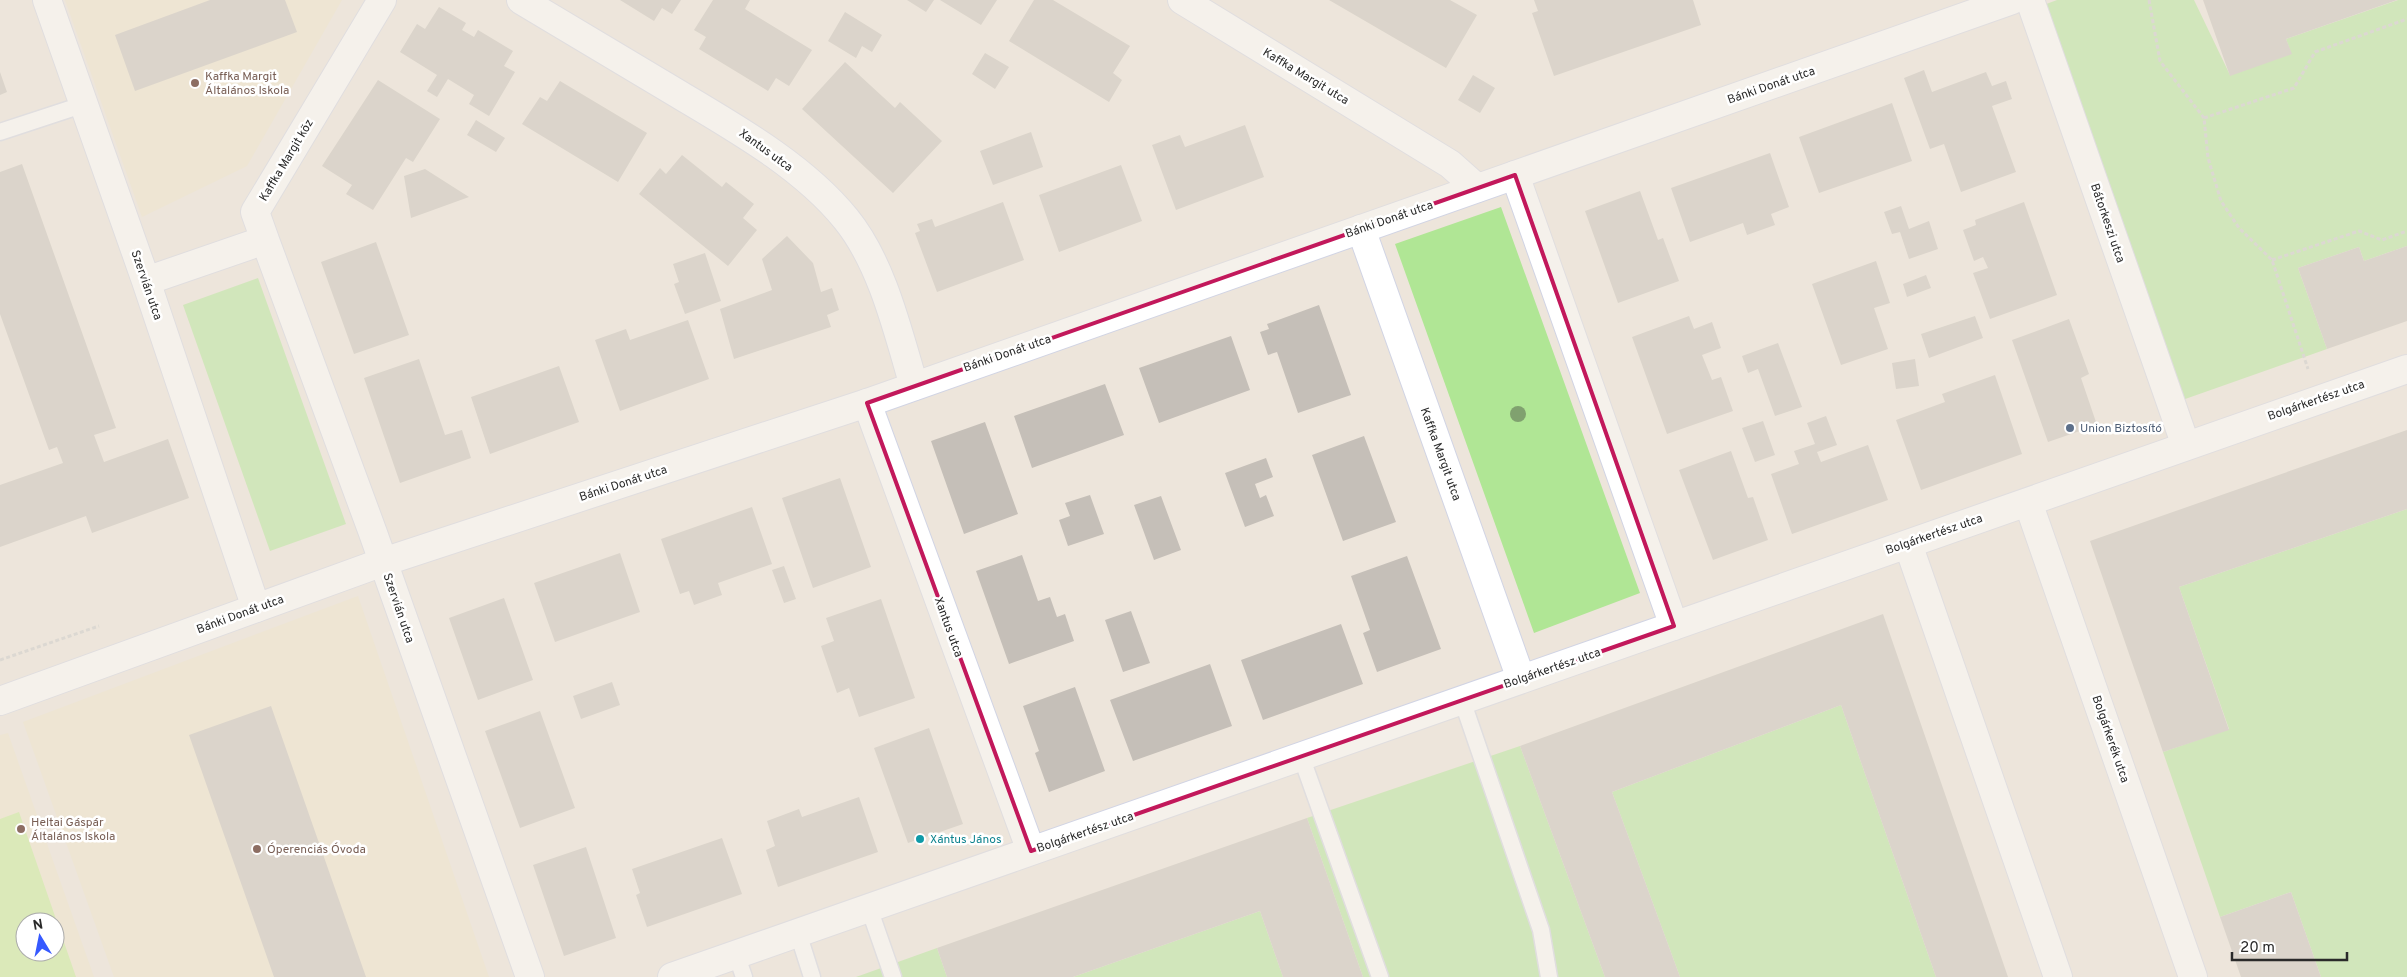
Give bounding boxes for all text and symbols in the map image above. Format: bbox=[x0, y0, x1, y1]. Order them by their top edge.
street label: Kaffka Margit utca bbox=[1259, 45, 1352, 109]
street label: Bánki Donát utca bbox=[1725, 63, 1817, 108]
place label: Kaffka Margit Általános Iskola bbox=[205, 69, 289, 99]
marker: Kaffka Margit Általános Iskola bbox=[189, 77, 201, 89]
street label: Kaffka Margit köz bbox=[256, 116, 318, 205]
street label: Xantus utca bbox=[735, 126, 796, 176]
street label: Bátorkeszi utca bbox=[2086, 181, 2128, 265]
street label: Bánki Donát utca bbox=[1343, 197, 1435, 242]
street label: Szervián utca bbox=[127, 248, 165, 322]
street label: Bánki Donát utca bbox=[961, 331, 1053, 376]
street label: Bolgárkertész utca bbox=[2266, 377, 2367, 425]
street label: Kaffka Margit utca bbox=[1416, 406, 1464, 503]
place label: Union Biztosító bbox=[2080, 421, 2162, 437]
marker: Union Biztosító bbox=[2064, 422, 2076, 434]
street label: Bánki Donát utca bbox=[577, 462, 669, 506]
street label: Bolgárkertész utca bbox=[1884, 511, 1985, 559]
street label: Szervián utca bbox=[379, 571, 417, 645]
street label: Bánki Donát utca bbox=[195, 592, 286, 638]
street label: Xantus utca bbox=[930, 595, 966, 660]
street label: Bolgárkertész utca bbox=[1502, 645, 1603, 693]
street label: Bolgárkerék utca bbox=[2088, 693, 2133, 785]
street label: Bolgárkertész utca bbox=[1035, 809, 1136, 857]
place label: Heltai Gáspár Általános Iskola bbox=[31, 815, 115, 845]
marker: Heltai Gáspár Általános Iskola bbox=[15, 823, 27, 835]
place label: Xántus János bbox=[930, 832, 1002, 848]
marker: Xántus János bbox=[914, 833, 926, 845]
place label: Óperenciás Óvoda bbox=[267, 842, 366, 858]
marker: Óperenciás Óvoda bbox=[251, 843, 263, 855]
north arrow bbox=[15, 912, 65, 962]
text: N bbox=[32, 916, 44, 935]
scale bar bbox=[2232, 930, 2347, 962]
text: 20 m bbox=[2240, 939, 2275, 958]

